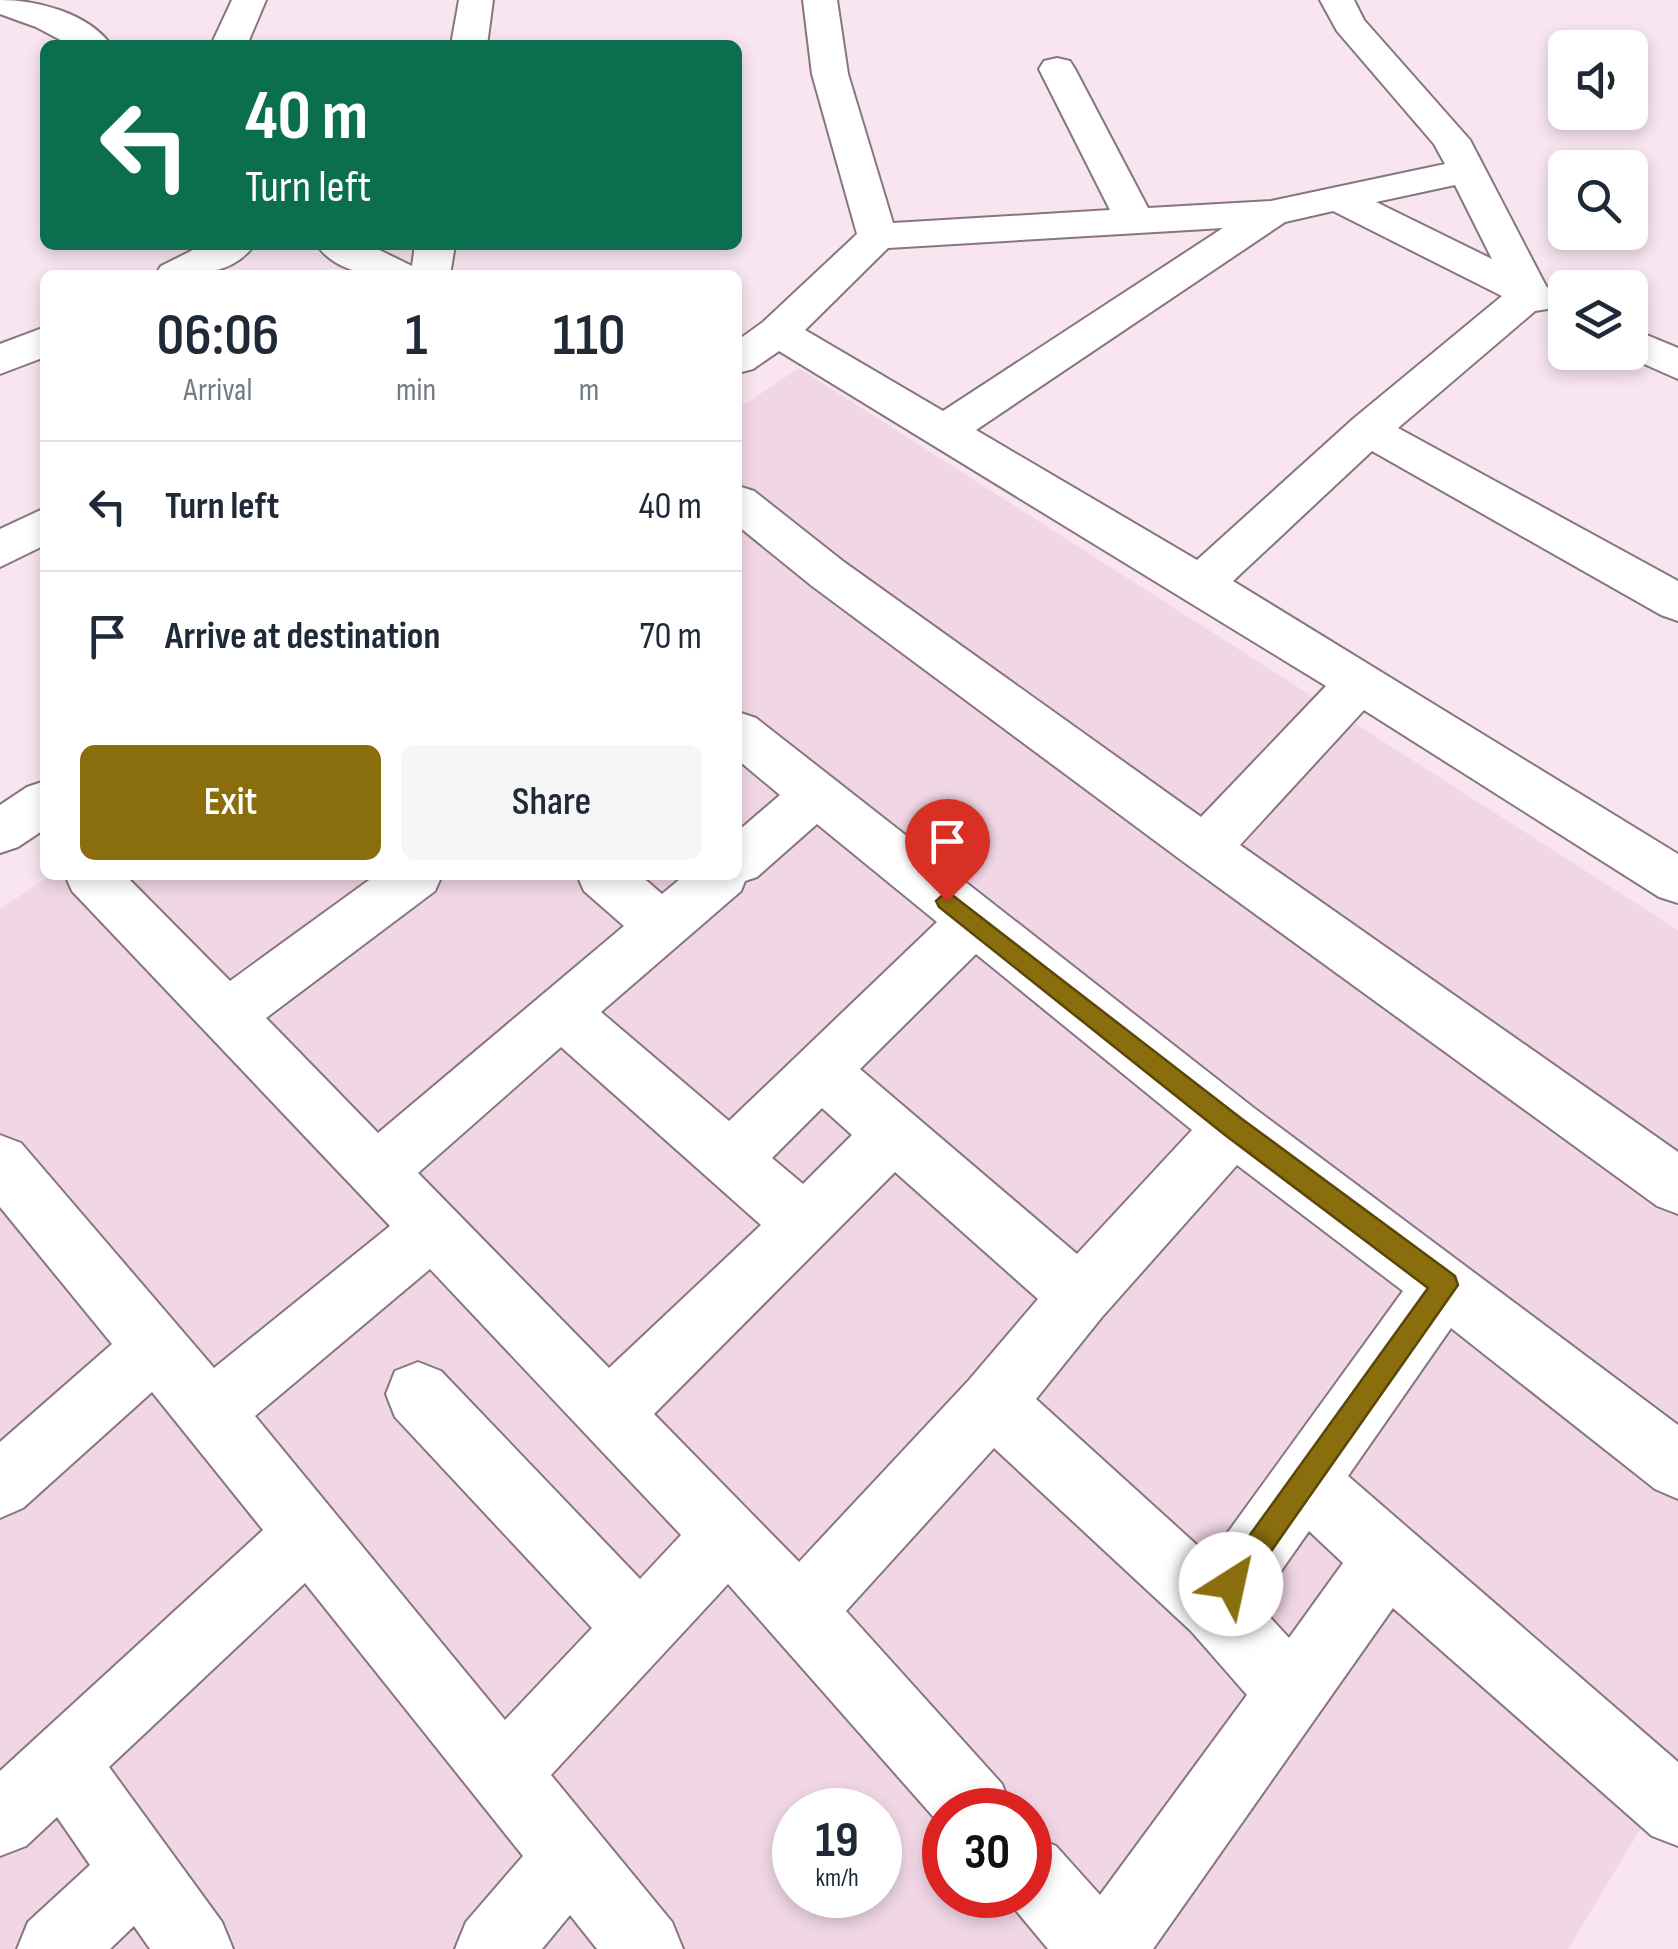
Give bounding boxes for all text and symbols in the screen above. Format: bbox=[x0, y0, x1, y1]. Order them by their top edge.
map controls bbox=[1548, 30, 1648, 370]
button: sound bbox=[1548, 30, 1648, 130]
text: 40 m bbox=[245, 75, 368, 159]
icon: left bbox=[80, 80, 210, 210]
button: search bbox=[1548, 150, 1648, 250]
text: Turn left bbox=[245, 160, 371, 215]
button: layers bbox=[1548, 270, 1648, 370]
text: 06:06 bbox=[157, 300, 279, 372]
text: 1 bbox=[405, 300, 427, 372]
text: 110 bbox=[553, 300, 625, 372]
text: Arrival bbox=[184, 371, 252, 410]
text: min bbox=[396, 371, 436, 410]
text: m bbox=[579, 371, 599, 410]
icon: left bbox=[80, 479, 135, 534]
text: Turn left bbox=[165, 484, 279, 529]
text: 40 m bbox=[639, 484, 702, 529]
icon: arrive bbox=[80, 609, 135, 664]
text: Arrive at destination bbox=[165, 614, 440, 659]
text: 70 m bbox=[640, 614, 702, 659]
button: Exit bbox=[80, 745, 381, 860]
button: Share bbox=[401, 745, 702, 860]
pin bbox=[905, 799, 990, 902]
icon: arrive bbox=[920, 814, 975, 869]
position arrow bbox=[1179, 1532, 1283, 1636]
speed limit sign: 30 bbox=[922, 1788, 1052, 1918]
text: 19 bbox=[815, 1811, 859, 1871]
text: km/h bbox=[815, 1863, 859, 1894]

